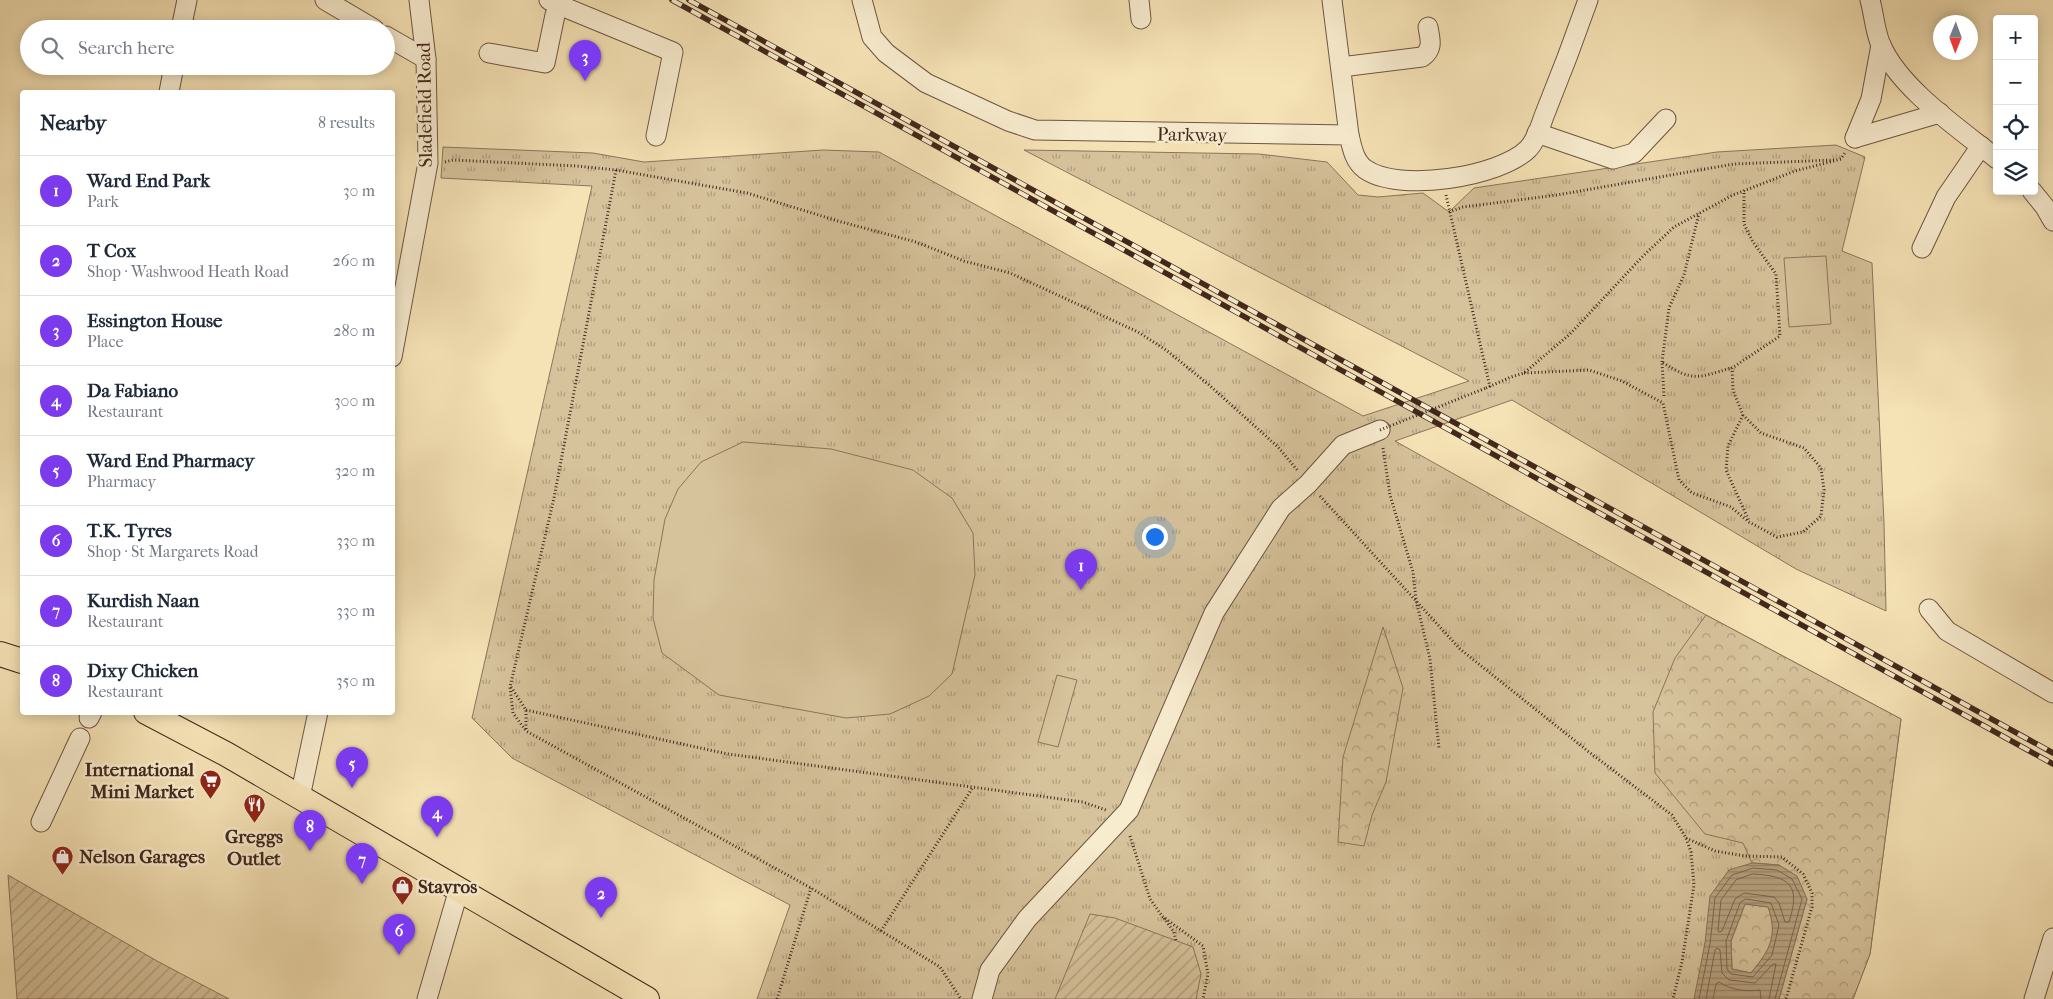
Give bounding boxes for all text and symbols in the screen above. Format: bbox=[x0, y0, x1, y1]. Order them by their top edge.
north arrow bbox=[1933, 15, 1978, 60]
map controls bbox=[1993, 15, 2038, 195]
button: + bbox=[1993, 15, 2038, 60]
search box bbox=[20, 20, 395, 75]
icon: search bbox=[38, 34, 66, 62]
text: Search here bbox=[78, 37, 174, 59]
pin: 3 bbox=[569, 40, 601, 81]
street label: Sladefield Road bbox=[413, 41, 437, 168]
button: − bbox=[1993, 60, 2038, 105]
button: locate bbox=[1993, 105, 2038, 150]
text: Nearby bbox=[40, 111, 106, 135]
text: 8 results bbox=[318, 113, 375, 132]
street label: Parkway bbox=[1157, 123, 1228, 147]
button: layers bbox=[1993, 150, 2038, 195]
text: Ward End Park bbox=[87, 170, 210, 192]
text: 1 bbox=[53, 181, 59, 200]
text: 30 m bbox=[343, 181, 375, 200]
text: Park bbox=[87, 192, 119, 211]
text: T Cox bbox=[87, 240, 136, 262]
text: 2 bbox=[52, 251, 60, 270]
text: 260 m bbox=[333, 251, 375, 270]
text: Shop · Washwood Heath Road bbox=[87, 262, 289, 281]
text: Essington House bbox=[87, 310, 223, 332]
text: 3 bbox=[53, 321, 59, 340]
text: 280 m bbox=[333, 321, 375, 340]
text: Place bbox=[87, 332, 123, 351]
text: Da Fabiano bbox=[87, 380, 178, 402]
text: 4 bbox=[51, 391, 61, 410]
text: 300 m bbox=[334, 391, 375, 410]
text: Restaurant bbox=[87, 402, 163, 421]
text: Ward End Pharmacy bbox=[87, 450, 254, 472]
text: 5 bbox=[53, 461, 59, 480]
text: 320 m bbox=[335, 461, 375, 480]
text: Pharmacy bbox=[87, 472, 156, 491]
text: T.K. Tyres bbox=[87, 520, 172, 542]
your location bbox=[1142, 524, 1168, 550]
text: 6 bbox=[52, 531, 60, 550]
text: 330 m bbox=[336, 531, 375, 550]
text: Shop · St Margarets Road bbox=[87, 542, 259, 561]
pin: 1 bbox=[1065, 549, 1097, 590]
text: Kurdish Naan bbox=[87, 590, 199, 612]
text: 7 bbox=[52, 601, 60, 620]
text: 330 m bbox=[336, 601, 375, 620]
text: Restaurant bbox=[87, 612, 163, 631]
text: Dixy Chicken bbox=[87, 660, 198, 682]
text: 8 bbox=[52, 671, 60, 690]
text: 350 m bbox=[336, 671, 375, 690]
text: Restaurant bbox=[87, 682, 163, 701]
pin: 5 bbox=[336, 747, 368, 788]
place label: International Mini Market bbox=[85, 759, 195, 803]
supermarket icon: International Mini Market bbox=[198, 768, 222, 799]
restaurant icon: Greggs Outlet bbox=[242, 793, 266, 824]
pin: 4 bbox=[421, 796, 453, 837]
pin: 8 bbox=[294, 810, 326, 851]
place label: Greggs Outlet bbox=[225, 826, 283, 870]
pin: 7 bbox=[346, 843, 378, 884]
shop icon: Nelson Garages bbox=[51, 844, 75, 875]
place label: Nelson Garages bbox=[79, 846, 205, 868]
shop icon: Stavros bbox=[390, 874, 414, 905]
place label: Stavros bbox=[418, 876, 477, 898]
pin: 2 bbox=[585, 877, 617, 918]
pin: 6 bbox=[383, 914, 415, 955]

